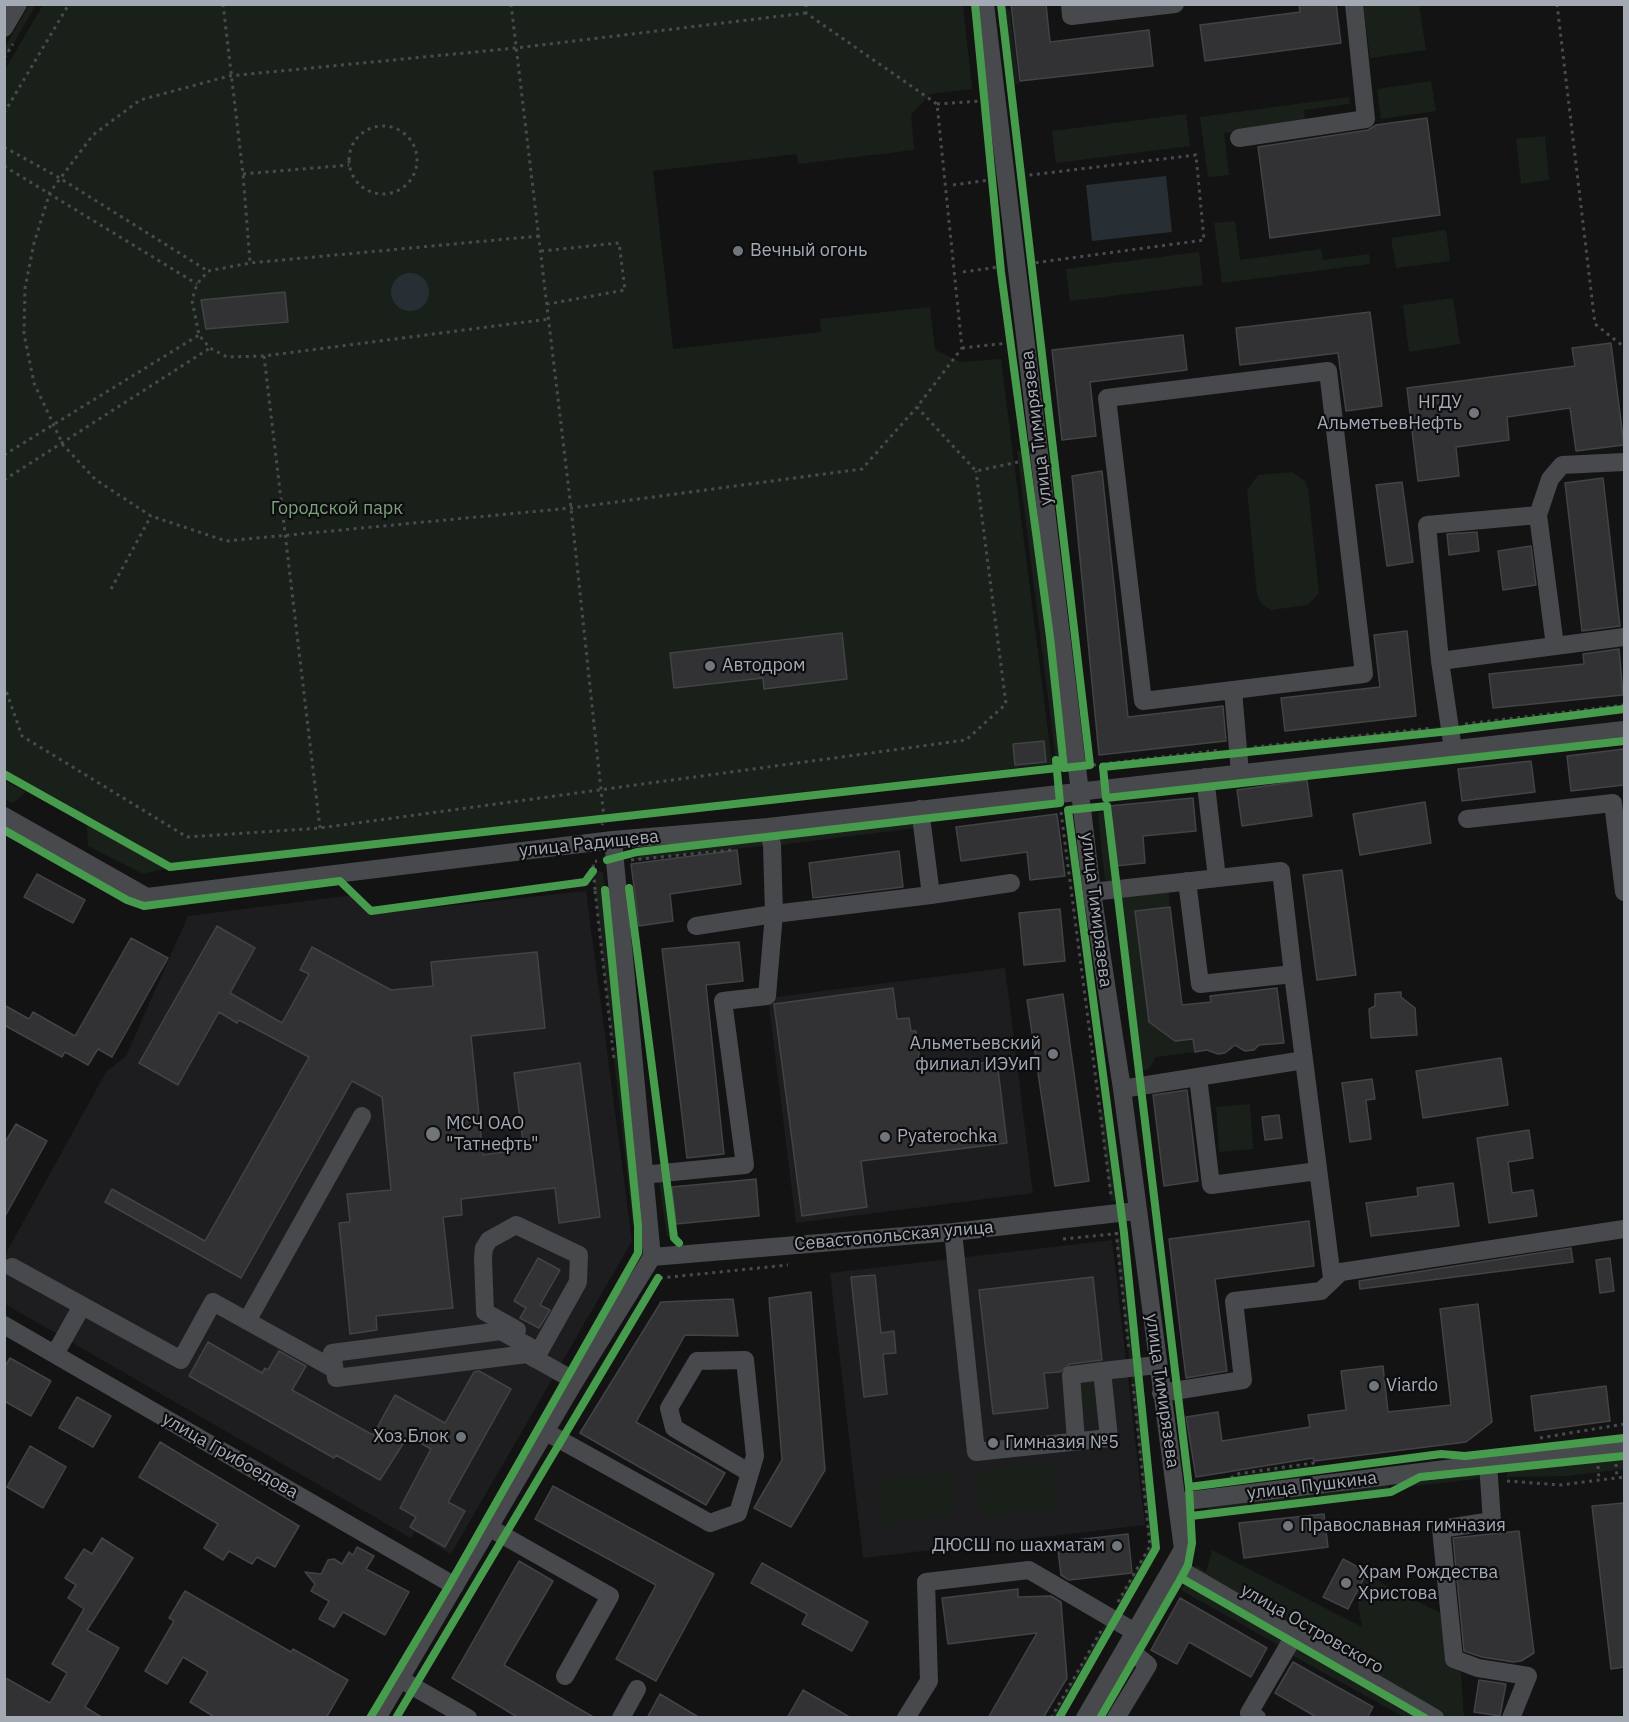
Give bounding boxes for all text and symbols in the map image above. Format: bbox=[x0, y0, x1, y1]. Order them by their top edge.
place label: Вечный огонь bbox=[750, 240, 867, 262]
marker: Вечный огонь bbox=[731, 244, 745, 258]
street label: улица Тимирязева bbox=[1017, 349, 1057, 507]
place label: НГДУ АльметьевНефть bbox=[1317, 392, 1462, 434]
marker: НГДУ АльметьевНефть bbox=[1467, 406, 1481, 420]
park label: Городской парк bbox=[271, 498, 403, 520]
place label: Автодром bbox=[722, 655, 805, 677]
marker: Автодром bbox=[703, 659, 717, 673]
street label: улица Радищева bbox=[518, 826, 660, 862]
street label: улица Тимирязева bbox=[1076, 831, 1116, 989]
place label: Альметьевский филиал ИЭУиП bbox=[910, 1033, 1041, 1076]
marker: Альметьевский филиал ИЭУиП bbox=[1046, 1047, 1060, 1061]
place label: МСЧ ОАО "Татнефть" bbox=[446, 1113, 539, 1156]
marker: МСЧ ОАО "Татнефть" bbox=[424, 1125, 442, 1143]
place label: Pyaterochka bbox=[897, 1126, 997, 1148]
marker: Pyaterochka bbox=[878, 1130, 892, 1144]
street label: Севастопольская улица bbox=[793, 1217, 995, 1255]
street label: улица Тимирязева bbox=[1140, 1312, 1184, 1470]
place label: Viardo bbox=[1386, 1375, 1438, 1397]
marker: Viardo bbox=[1367, 1379, 1381, 1393]
street label: улица Грибоедова bbox=[158, 1408, 302, 1504]
place label: Хоз.Блок bbox=[373, 1426, 449, 1448]
marker: Хоз.Блок bbox=[454, 1430, 468, 1444]
place label: Гимназия №5 bbox=[1005, 1432, 1119, 1454]
marker: Гимназия №5 bbox=[986, 1436, 1000, 1450]
street label: улица Пушкина bbox=[1246, 1467, 1378, 1505]
place label: Православная гимназия bbox=[1300, 1515, 1506, 1537]
marker: Православная гимназия bbox=[1281, 1519, 1295, 1533]
place label: ДЮСШ по шахматам bbox=[932, 1535, 1105, 1557]
marker: ДЮСШ по шахматам bbox=[1110, 1539, 1124, 1553]
place label: Храм Рождества Христова bbox=[1358, 1562, 1498, 1604]
marker: Храм Рождества Христова bbox=[1339, 1576, 1353, 1590]
street label: улица Островского bbox=[1237, 1579, 1387, 1679]

